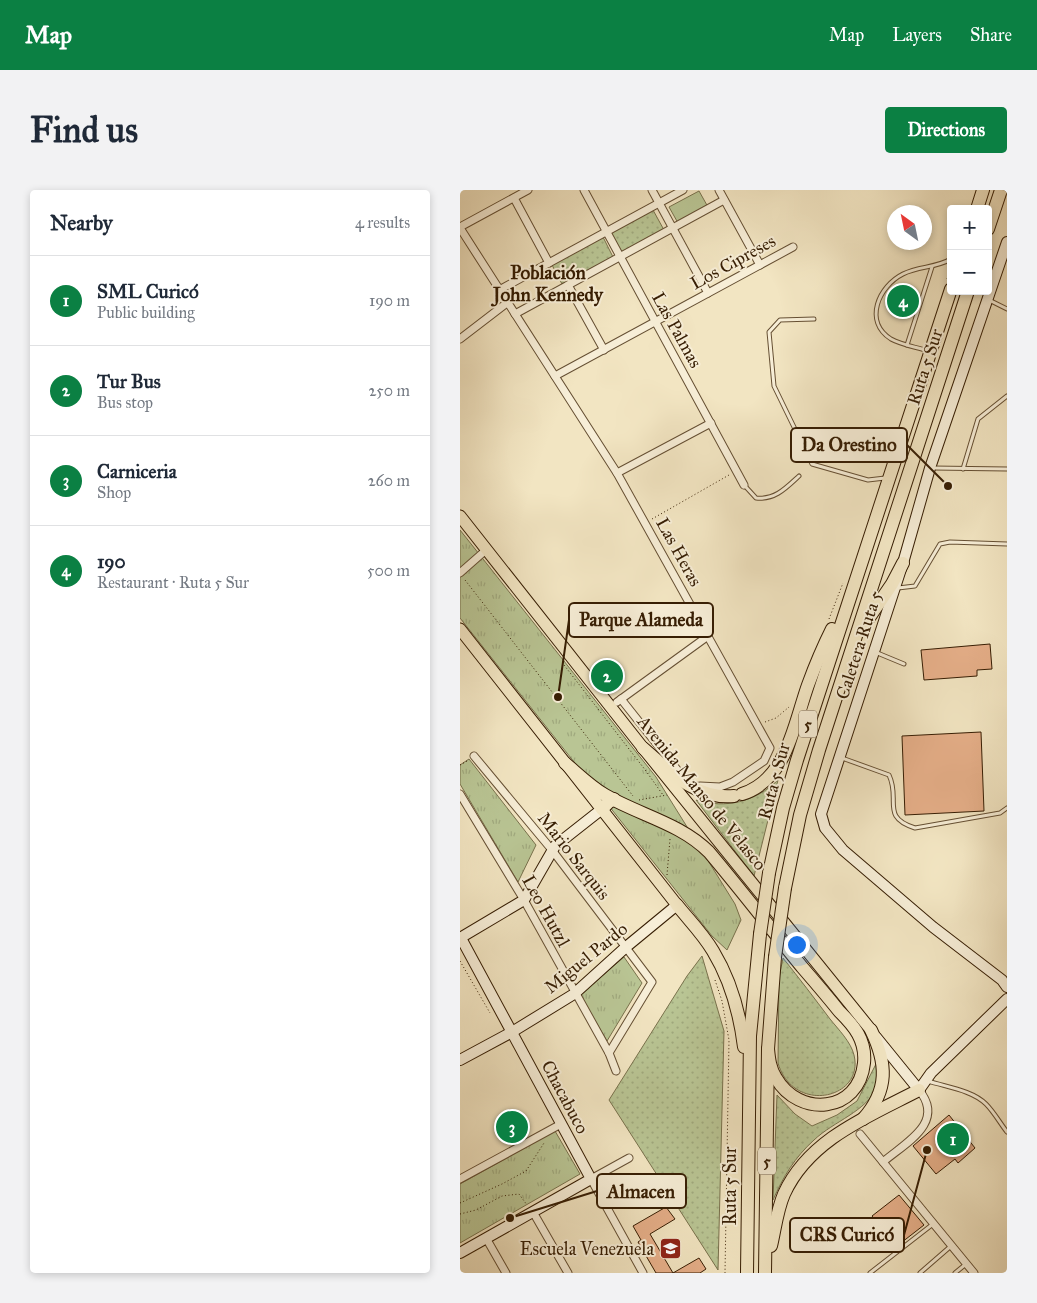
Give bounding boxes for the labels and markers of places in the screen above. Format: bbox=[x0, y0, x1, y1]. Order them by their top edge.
pin: 4 bbox=[887, 282, 919, 320]
callout: Da Orestino bbox=[791, 428, 907, 462]
callout: Parque Alameda bbox=[569, 603, 713, 637]
pin: 2 bbox=[591, 657, 623, 695]
pin: 3 bbox=[496, 1108, 528, 1146]
pin: 1 bbox=[937, 1120, 969, 1158]
callout: Almacen bbox=[597, 1174, 686, 1208]
callout: CRS Curicó bbox=[790, 1218, 904, 1252]
school or university icon: Escuela Venezuela bbox=[658, 1237, 682, 1261]
place label: Escuela Venezuela bbox=[520, 1238, 654, 1260]

